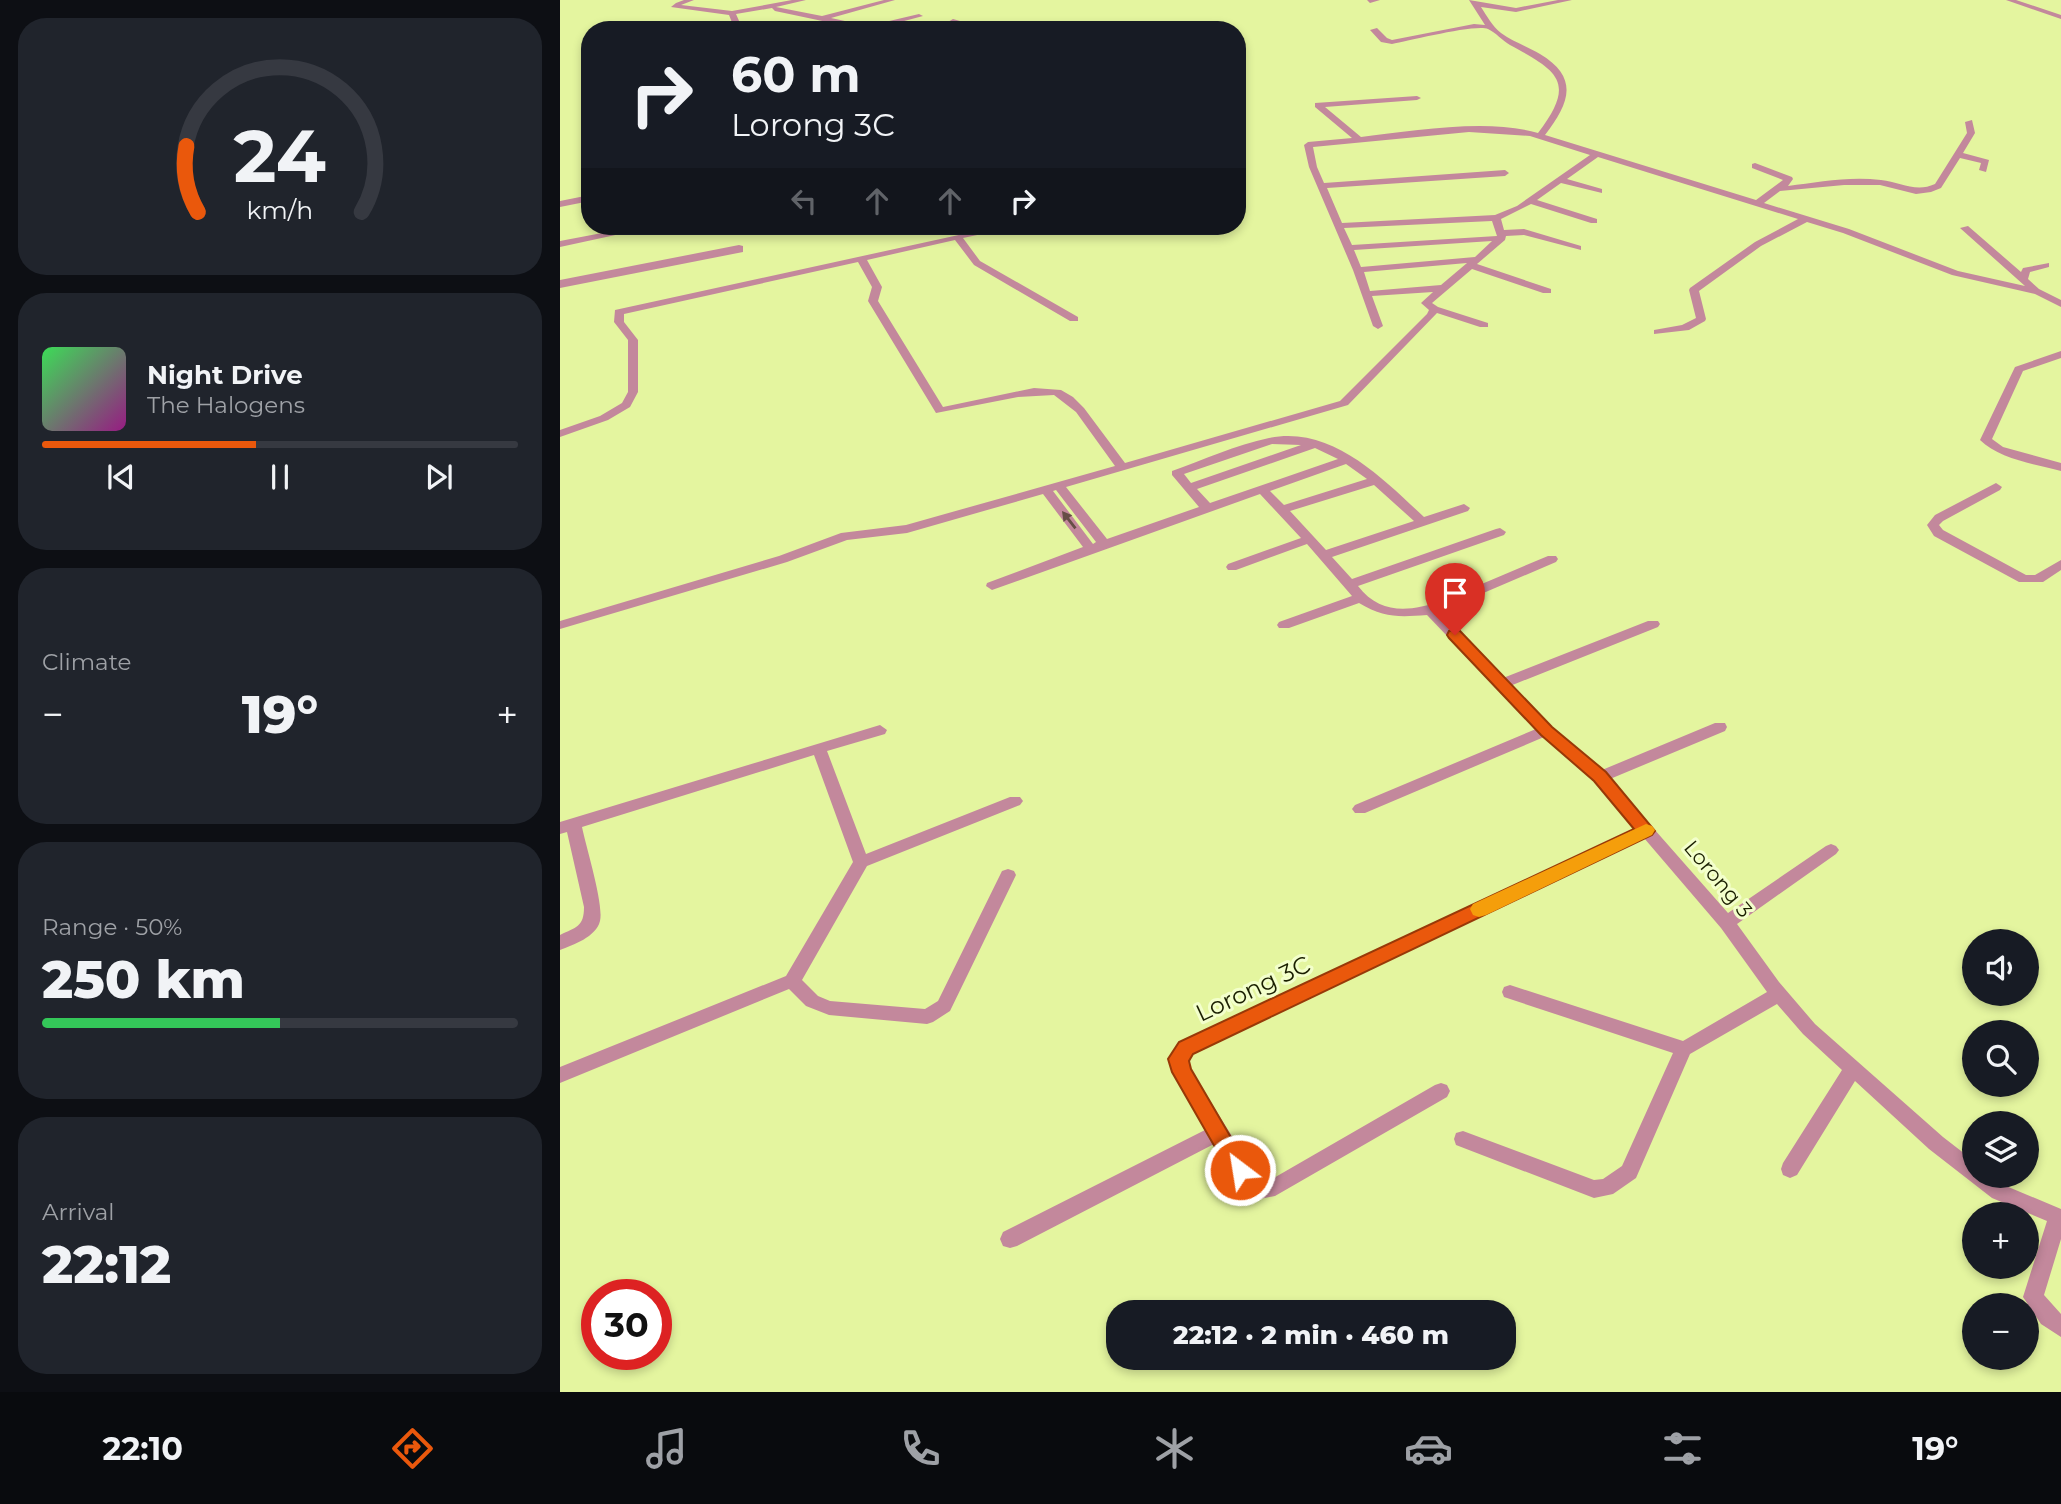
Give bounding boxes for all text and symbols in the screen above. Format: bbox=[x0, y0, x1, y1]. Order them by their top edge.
text: 60 m bbox=[731, 45, 861, 104]
icon: right bbox=[616, 49, 707, 140]
text: Lorong 3C bbox=[731, 105, 895, 144]
text: 24 bbox=[234, 113, 326, 201]
icon: left bbox=[785, 182, 823, 220]
icon: ahead bbox=[858, 182, 896, 220]
icon: ahead bbox=[931, 182, 969, 220]
icon: right bbox=[1004, 182, 1042, 220]
text: km/h bbox=[247, 195, 313, 225]
text: Night Drive bbox=[147, 359, 303, 391]
text: The Halogens bbox=[147, 391, 305, 419]
icon: previous bbox=[102, 458, 140, 496]
icon: pause bbox=[261, 458, 299, 496]
icon: next bbox=[420, 458, 458, 496]
one-way arrow bbox=[1062, 511, 1077, 529]
pin bbox=[1425, 563, 1485, 635]
icon: arrive bbox=[1436, 574, 1474, 612]
text: Climate bbox=[42, 648, 131, 676]
text: 19° bbox=[242, 683, 318, 746]
text: − bbox=[42, 691, 64, 738]
text: + bbox=[496, 691, 518, 738]
street label: Lorong 3 bbox=[1679, 835, 1758, 922]
text: Range · 50% bbox=[42, 913, 182, 941]
map controls bbox=[1962, 929, 2039, 1370]
button: sound bbox=[1962, 929, 2039, 1006]
text: 250 km bbox=[42, 948, 245, 1011]
street label: Lorong 3C bbox=[1191, 949, 1315, 1028]
button: search bbox=[1962, 1020, 2039, 1097]
button: layers bbox=[1962, 1111, 2039, 1188]
position arrow bbox=[1203, 1133, 1277, 1207]
text: Arrival bbox=[42, 1198, 115, 1226]
button: + bbox=[1962, 1202, 2039, 1279]
text: 22:12 bbox=[42, 1233, 171, 1296]
speed limit sign: 30 bbox=[581, 1279, 672, 1370]
button: − bbox=[1962, 1293, 2039, 1370]
text: 22:12 · 2 min · 460 m bbox=[1173, 1319, 1449, 1351]
icon: directions bbox=[388, 1424, 437, 1473]
icon: music bbox=[642, 1424, 691, 1473]
icon: phone bbox=[896, 1424, 945, 1473]
icon: climate bbox=[1150, 1424, 1199, 1473]
icon: car bbox=[1404, 1424, 1453, 1473]
icon: filters bbox=[1658, 1424, 1707, 1473]
text: 22:10 bbox=[103, 1429, 183, 1468]
text: 19° bbox=[1912, 1429, 1958, 1468]

